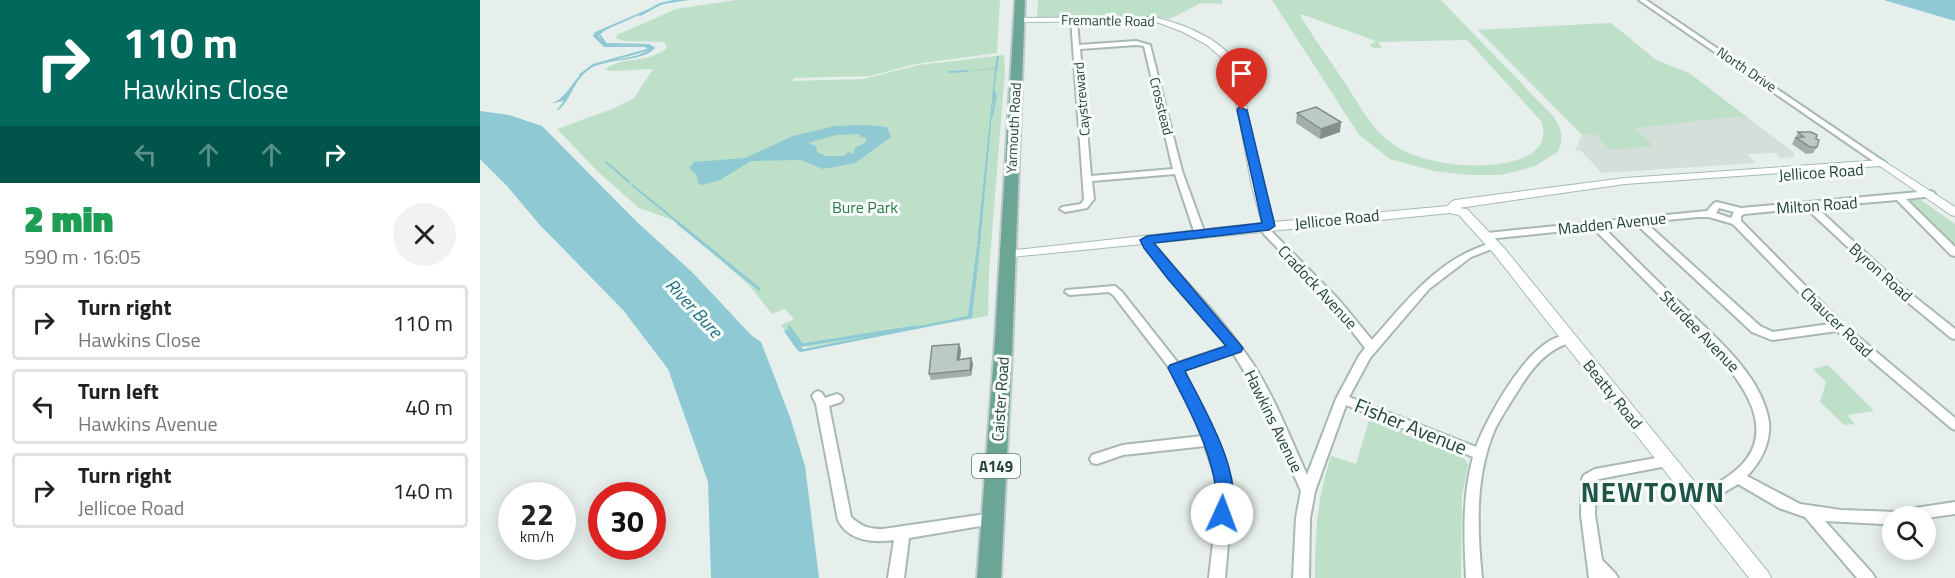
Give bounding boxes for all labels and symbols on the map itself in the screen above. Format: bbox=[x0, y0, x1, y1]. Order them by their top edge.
street label: Fremantle Road bbox=[1061, 9, 1155, 31]
street label: North Drive bbox=[1713, 41, 1781, 97]
pin bbox=[1216, 48, 1267, 110]
street label: Caystreward bbox=[1067, 61, 1095, 137]
street label: Crosstead bbox=[1145, 75, 1179, 137]
street label: Yarmouth Road bbox=[1000, 82, 1026, 174]
street label: Jellicoe Road bbox=[1778, 157, 1864, 187]
street label: Milton Road bbox=[1776, 190, 1858, 220]
park label: Bure Park bbox=[832, 195, 898, 219]
street label: Jellicoe Road bbox=[1293, 203, 1381, 235]
street label: Madden Avenue bbox=[1557, 205, 1667, 241]
street label: Byron Road bbox=[1844, 237, 1918, 307]
street label: Cradock Avenue bbox=[1273, 240, 1363, 334]
water label: River Bure bbox=[659, 272, 730, 345]
street label: Chaucer Road bbox=[1795, 281, 1879, 363]
street label: Sturdee Avenue bbox=[1654, 284, 1746, 378]
street label: Beatty Road bbox=[1578, 354, 1648, 434]
street label: Caister Road bbox=[985, 356, 1015, 442]
street label: Hawkins Avenue bbox=[1239, 366, 1309, 476]
street label: Fisher Avenue bbox=[1350, 389, 1472, 463]
road number: A149 bbox=[972, 454, 1020, 478]
district label: NEWTOWN bbox=[1581, 471, 1725, 512]
speed limit sign: 30 bbox=[588, 482, 666, 560]
position arrow bbox=[1190, 482, 1254, 546]

